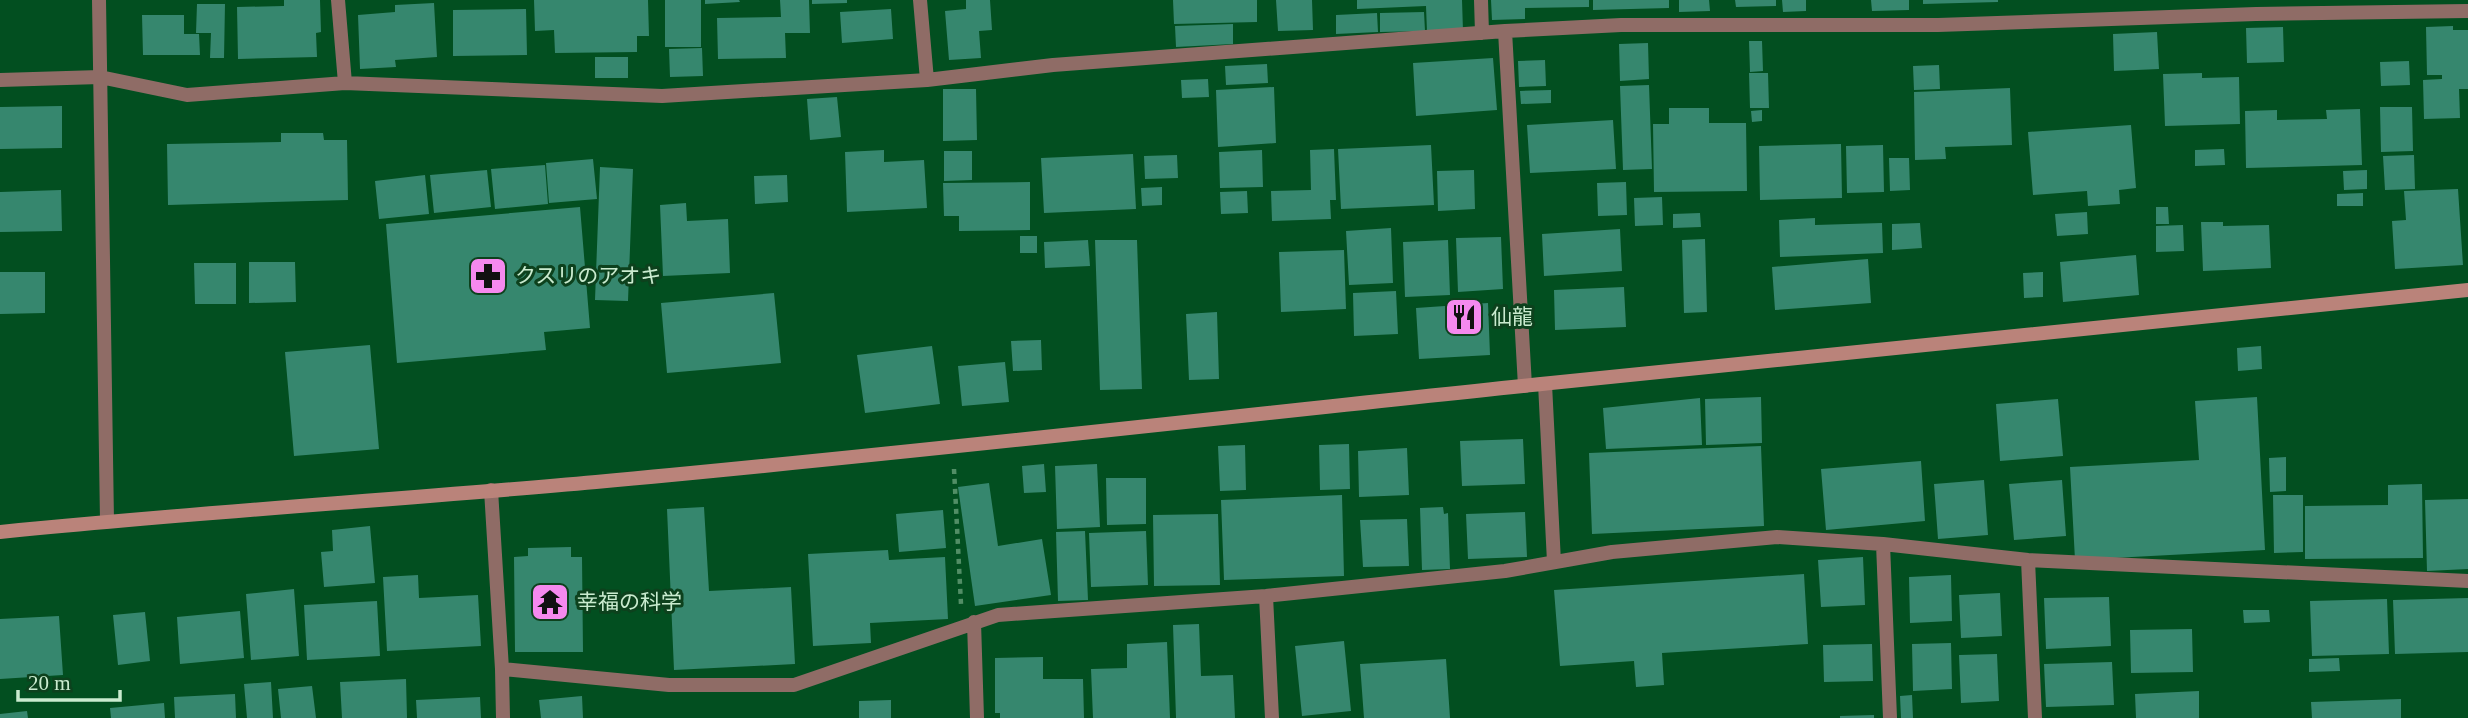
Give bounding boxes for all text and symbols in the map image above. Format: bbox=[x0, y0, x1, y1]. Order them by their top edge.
pharmacy icon: クスリのアオキ bbox=[467, 255, 509, 297]
place label: クスリのアオキ bbox=[515, 264, 661, 288]
restaurant icon: 仙龍 bbox=[1443, 296, 1485, 338]
place label: 仙龍 bbox=[1491, 305, 1533, 329]
temple icon: 幸福の科学 bbox=[529, 581, 571, 623]
place label: 幸福の科学 bbox=[577, 590, 682, 614]
scale bar bbox=[18, 658, 119, 702]
text: 20 m bbox=[28, 671, 71, 695]

